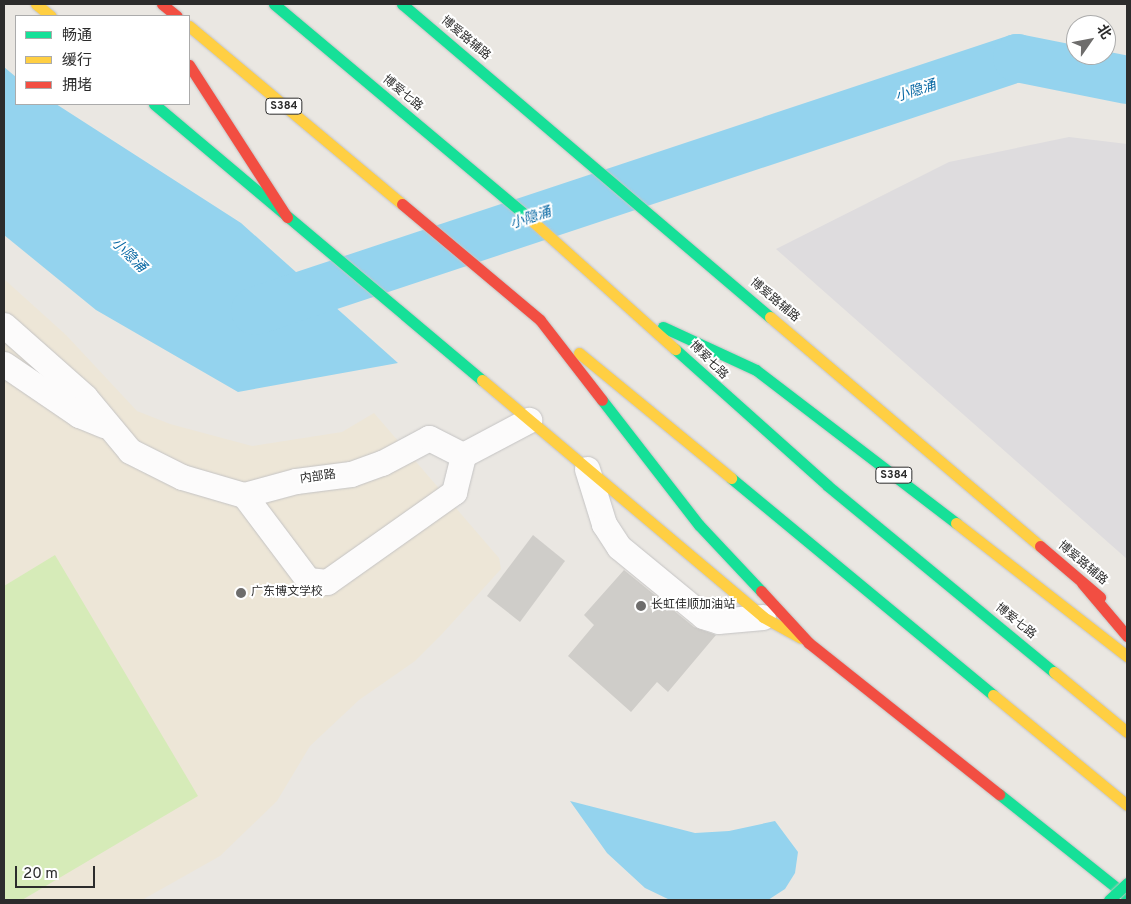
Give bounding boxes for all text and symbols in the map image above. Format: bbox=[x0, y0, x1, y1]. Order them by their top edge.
street label: 博爱路辅路 bbox=[437, 14, 493, 64]
legend bbox=[15, 15, 190, 105]
north arrow bbox=[1066, 15, 1116, 65]
text: 北 bbox=[1092, 22, 1114, 43]
text: 畅通 bbox=[62, 27, 92, 46]
text: 缓行 bbox=[62, 52, 92, 71]
street label: 博爱七路 bbox=[379, 73, 425, 115]
text: 拥堵 bbox=[62, 77, 92, 96]
water label: 小隐涌 bbox=[893, 78, 939, 106]
road number: S384 bbox=[265, 98, 303, 114]
water label: 小隐涌 bbox=[508, 205, 554, 233]
water label: 小隐涌 bbox=[107, 235, 149, 277]
street label: 博爱路辅路 bbox=[746, 276, 802, 326]
street label: 博爱七路 bbox=[686, 339, 730, 383]
road number: S384 bbox=[875, 466, 913, 484]
street label: 内部路 bbox=[299, 468, 337, 488]
street label: 博爱路辅路 bbox=[1054, 539, 1110, 589]
place label: 广东博文学校 bbox=[251, 586, 323, 600]
marker: 广东博文学校 bbox=[235, 587, 247, 599]
place label: 长虹佳顺加油站 bbox=[651, 599, 735, 613]
marker: 长虹佳顺加油站 bbox=[635, 600, 647, 612]
street label: 博爱七路 bbox=[992, 601, 1038, 643]
scale bar bbox=[18, 856, 98, 888]
text: 20 m bbox=[23, 865, 58, 884]

